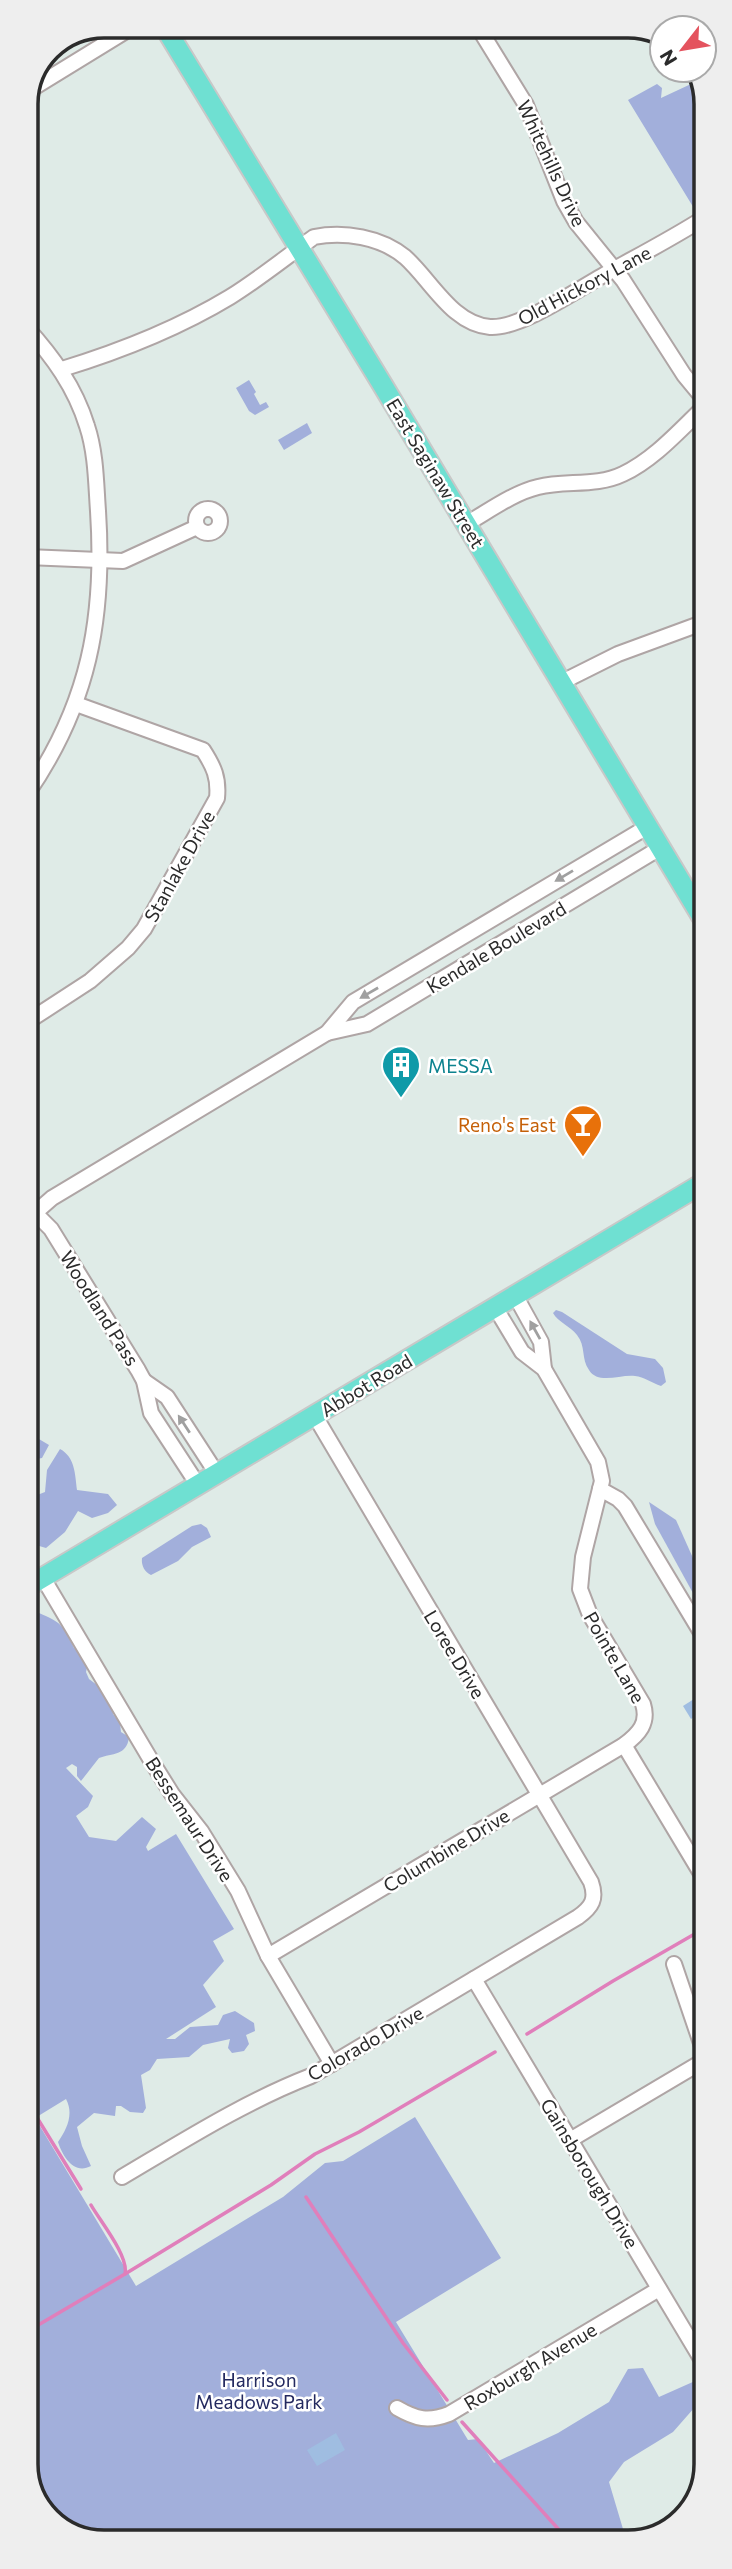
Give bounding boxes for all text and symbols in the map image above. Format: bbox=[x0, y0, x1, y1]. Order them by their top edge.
north arrow bbox=[648, 14, 718, 84]
text: N bbox=[654, 46, 682, 70]
street label: Whitehills Drive bbox=[513, 96, 591, 230]
street label: Old Hickory Lane bbox=[513, 240, 655, 330]
street label: East Saginaw Street bbox=[382, 394, 490, 552]
street label: Stanlake Drive bbox=[139, 806, 219, 926]
one-way arrow bbox=[555, 870, 574, 883]
street label: Kendale Boulevard bbox=[422, 896, 570, 998]
one-way arrow bbox=[359, 987, 379, 999]
building icon: MESSA bbox=[380, 1044, 422, 1099]
place label: MESSA bbox=[428, 1054, 493, 1077]
bar icon: Reno's East bbox=[562, 1103, 604, 1158]
place label: Reno's East bbox=[458, 1113, 556, 1136]
street label: Woodland Pass bbox=[56, 1246, 144, 1370]
one-way arrow bbox=[529, 1321, 541, 1340]
street label: Abbot Road bbox=[316, 1349, 416, 1421]
one-way arrow bbox=[178, 1414, 191, 1433]
street label: Loree Drive bbox=[420, 1606, 490, 1702]
street label: Pointe Lane bbox=[580, 1607, 650, 1707]
street label: Bessemaur Drive bbox=[141, 1752, 239, 1886]
street label: Columbine Drive bbox=[379, 1803, 513, 1897]
street label: Colorado Drive bbox=[303, 2001, 427, 2085]
street label: Gainsborough Drive bbox=[536, 2094, 644, 2252]
street label: Roxburgh Avenue bbox=[459, 2317, 601, 2415]
park label: Harrison Meadows Park bbox=[195, 2368, 323, 2413]

